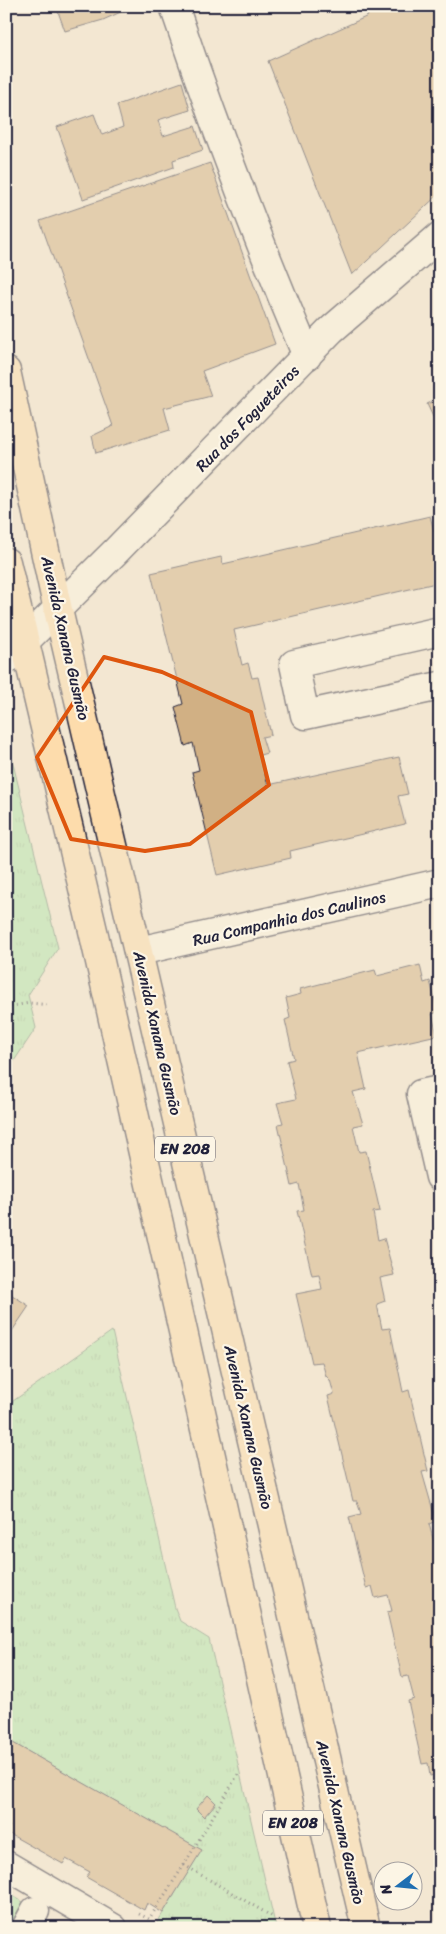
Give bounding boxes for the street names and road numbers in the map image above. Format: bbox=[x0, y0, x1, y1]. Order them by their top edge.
street label: Rua dos Fogueteiros bbox=[188, 358, 307, 479]
street label: Avenida Xanana Gusmão bbox=[32, 552, 99, 723]
street label: Rua Companhia dos Caulinos bbox=[190, 882, 389, 955]
street label: Avenida Xanana Gusmão bbox=[124, 947, 191, 1118]
road number: EN 208 bbox=[155, 1136, 215, 1162]
street label: Avenida Xanana Gusmão bbox=[215, 1341, 282, 1512]
street label: Avenida Xanana Gusmão bbox=[307, 1736, 374, 1907]
road number: EN 208 bbox=[263, 1810, 323, 1836]

